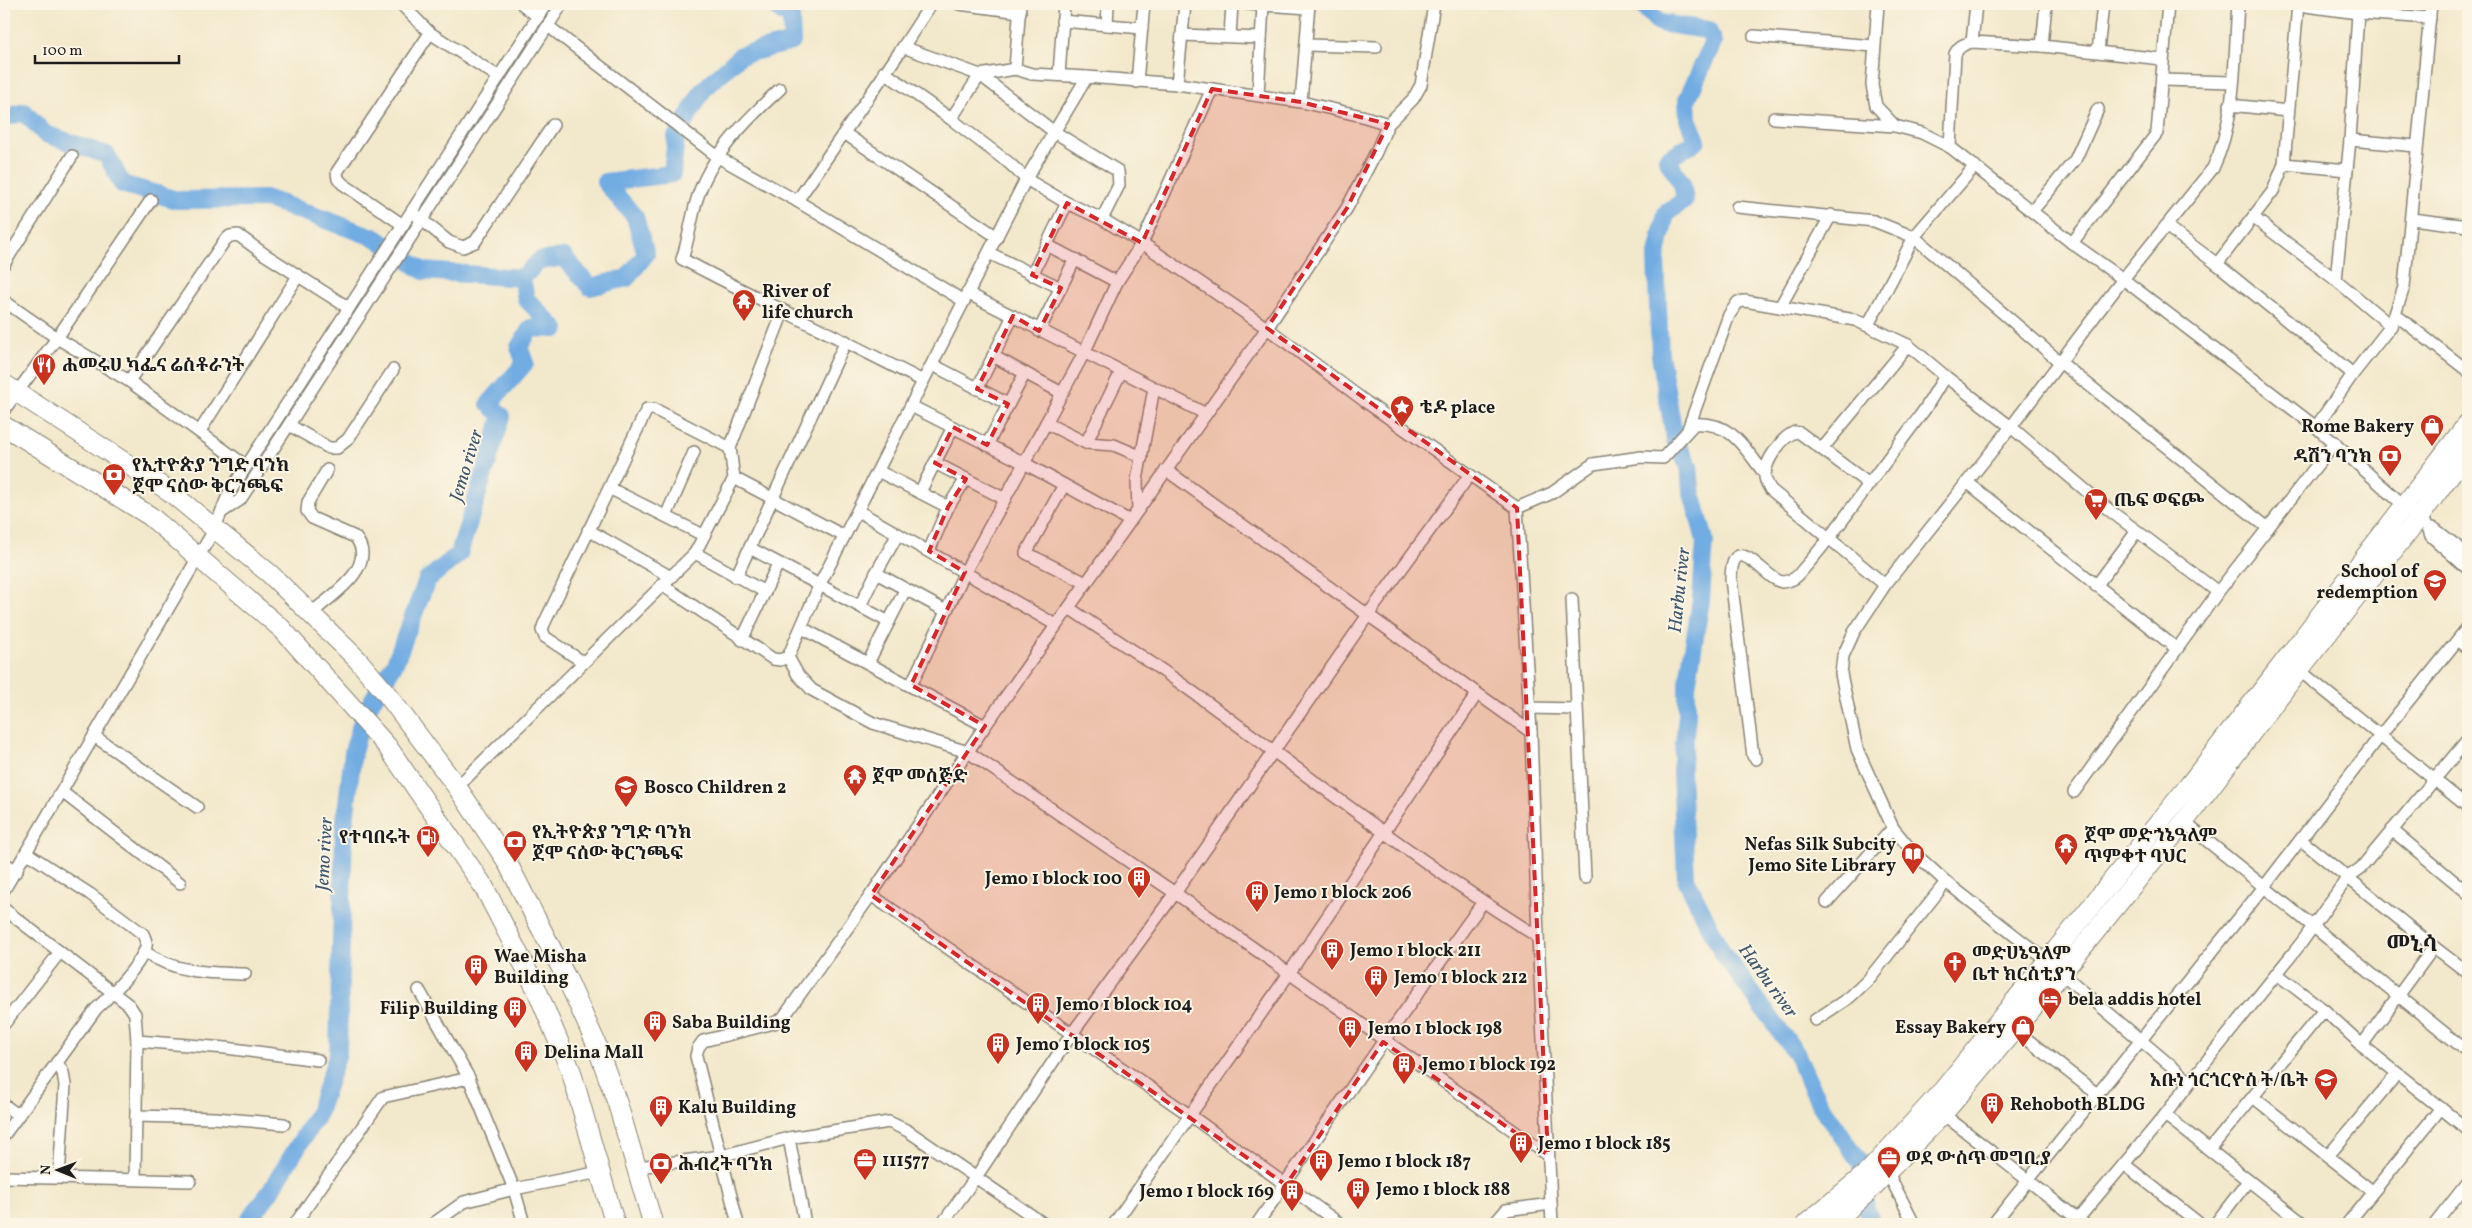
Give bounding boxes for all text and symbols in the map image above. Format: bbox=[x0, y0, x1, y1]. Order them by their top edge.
scale bar bbox=[35, 32, 179, 64]
text: 100 m bbox=[42, 41, 82, 62]
place label: River of life church bbox=[762, 280, 854, 326]
temple icon: River of life church bbox=[731, 288, 757, 322]
restaurant icon: ሐመሩሀ ካፌና ሬስቶራንት bbox=[31, 352, 57, 386]
place label: ሐመሩሀ ካፌና ሬስቶራንት bbox=[62, 354, 245, 379]
place icon: ቴዶ place bbox=[1389, 394, 1415, 428]
place label: ቴዶ place bbox=[1420, 396, 1495, 421]
shop icon: Rome Bakery bbox=[2419, 413, 2445, 447]
place label: Rome Bakery bbox=[2301, 415, 2414, 440]
water label: Jemo river bbox=[443, 426, 490, 507]
bank icon: ዳሽን ባንክ bbox=[2377, 443, 2403, 477]
place label: ዳሽን ባንክ bbox=[2294, 445, 2372, 470]
place label: የኢተዮጵያ ንግድ ባንክ ጀሞ ናሰው ቅርንጫፍ bbox=[132, 454, 290, 500]
bank icon: የኢተዮጵያ ንግድ ባንክ ጀሞ ናሰው ቅርንጫፍ bbox=[101, 462, 127, 496]
supermarket icon: ጤፍ ወፍጮ bbox=[2083, 487, 2109, 521]
place label: ጤፍ ወፍጮ bbox=[2114, 489, 2205, 514]
water label: Harbu river bbox=[1663, 545, 1698, 634]
place label: School of redemption bbox=[2316, 560, 2420, 606]
school or university icon: School of redemption bbox=[2422, 568, 2448, 602]
temple icon: ጀሞ መስጅድ bbox=[842, 763, 868, 797]
place label: ጀሞ መስጅድ bbox=[872, 765, 968, 790]
school or university icon: Bosco Children 2 bbox=[613, 774, 639, 808]
place label: Bosco Children 2 bbox=[644, 776, 786, 801]
water label: Jemo river bbox=[310, 816, 340, 894]
place label: የኢትዮጵያ ንግድ ባንክ ጀሞ ናሰው ቅርንጫፍ bbox=[532, 821, 692, 867]
fuel station icon: የተባበሩት bbox=[415, 824, 441, 858]
place label: ጀሞ መድኀኔዓለም ጥምቀተ ባህር bbox=[2084, 824, 2217, 870]
place label: የተባበሩት bbox=[339, 826, 411, 851]
bank icon: የኢትዮጵያ ንግድ ባንክ ጀሞ ናሰው ቅርንጫፍ bbox=[502, 829, 528, 863]
temple icon: ጀሞ መድኀኔዓለም ጥምቀተ ባህር bbox=[2053, 832, 2079, 866]
place label: Nefas Silk Subcity Jemo Site Library bbox=[1744, 833, 1896, 879]
library icon: Nefas Silk Subcity Jemo Site Library bbox=[1900, 841, 1926, 875]
building icon: Jemo 1 block 100 bbox=[1126, 865, 1152, 899]
place label: Jemo 1 block 100 bbox=[984, 867, 1122, 892]
building icon: Jemo 1 block 206 bbox=[1244, 879, 1270, 913]
place label: Jemo 1 block 206 bbox=[1273, 881, 1412, 906]
district label: መኒሳ bbox=[2387, 930, 2437, 961]
building icon: Jemo 1 block 211 bbox=[1319, 937, 1345, 971]
place label: Jemo 1 block 211 bbox=[1349, 939, 1481, 964]
water label: Harbu river bbox=[1732, 939, 1804, 1024]
place label: መድሀኔዓለም ቤተ ክርስቲያን bbox=[1972, 942, 2076, 988]
place label: Wae Misha Building bbox=[494, 945, 587, 991]
church icon: መድሀኔዓለም ቤተ ክርስቲያን bbox=[1942, 950, 1968, 984]
building icon: Wae Misha Building bbox=[463, 953, 489, 987]
building icon: Jemo 1 block 212 bbox=[1363, 964, 1389, 998]
place label: Jemo 1 block 212 bbox=[1393, 966, 1527, 991]
hotel icon: bela addis hotel bbox=[2037, 986, 2063, 1020]
place label: bela addis hotel bbox=[2068, 988, 2201, 1013]
building icon: Jemo 1 block 104 bbox=[1025, 991, 1051, 1025]
place label: Jemo 1 block 104 bbox=[1055, 993, 1192, 1018]
building icon: Filip Building bbox=[502, 995, 528, 1029]
place label: Filip Building bbox=[380, 997, 498, 1022]
building icon: Saba Building bbox=[642, 1009, 668, 1043]
place label: Saba Building bbox=[672, 1011, 791, 1036]
shop icon: Essay Bakery bbox=[2010, 1014, 2036, 1048]
building icon: Jemo 1 block 198 bbox=[1337, 1015, 1363, 1049]
place label: Essay Bakery bbox=[1895, 1016, 2006, 1041]
place label: Jemo 1 block 198 bbox=[1367, 1017, 1502, 1042]
building icon: Jemo 1 block 105 bbox=[985, 1031, 1011, 1065]
place label: Jemo 1 block 105 bbox=[1015, 1033, 1150, 1058]
building icon: Delina Mall bbox=[513, 1039, 539, 1073]
place label: Delina Mall bbox=[544, 1041, 644, 1066]
building icon: Jemo 1 block 192 bbox=[1391, 1051, 1417, 1085]
place label: Jemo 1 block 192 bbox=[1421, 1053, 1556, 1078]
school or university icon: አቡነ ጎርጎርዮስ ት/ቤት bbox=[2313, 1067, 2339, 1101]
place label: አቡነ ጎርጎርዮስ ት/ቤት bbox=[2150, 1069, 2309, 1094]
building icon: Rehoboth BLDG bbox=[1979, 1091, 2005, 1125]
place label: Rehoboth BLDG bbox=[2010, 1093, 2145, 1118]
building icon: Kalu Building bbox=[648, 1094, 674, 1128]
place label: Kalu Building bbox=[678, 1096, 796, 1121]
building icon: Jemo 1 block 185 bbox=[1508, 1130, 1534, 1164]
place label: Jemo 1 block 185 bbox=[1537, 1132, 1671, 1157]
office icon: ወደ ውስጥ መግቢያ bbox=[1876, 1145, 1902, 1179]
north arrow bbox=[32, 1146, 82, 1196]
office icon: 111577 bbox=[852, 1147, 878, 1181]
place label: ወደ ውስጥ መግቢያ bbox=[1906, 1147, 2051, 1172]
building icon: Jemo 1 block 187 bbox=[1308, 1148, 1334, 1182]
place label: 111577 bbox=[882, 1149, 930, 1174]
place label: Jemo 1 block 187 bbox=[1337, 1150, 1471, 1175]
bank icon: ሕብረት ባንክ bbox=[648, 1151, 674, 1185]
place label: ሕብረት ባንክ bbox=[678, 1153, 773, 1178]
text: N bbox=[37, 1165, 56, 1175]
building icon: Jemo 1 block 188 bbox=[1345, 1176, 1371, 1210]
building icon: Jemo 1 block 169 bbox=[1279, 1178, 1305, 1212]
place label: Jemo 1 block 188 bbox=[1375, 1178, 1510, 1203]
place label: Jemo 1 block 169 bbox=[1139, 1180, 1274, 1205]

